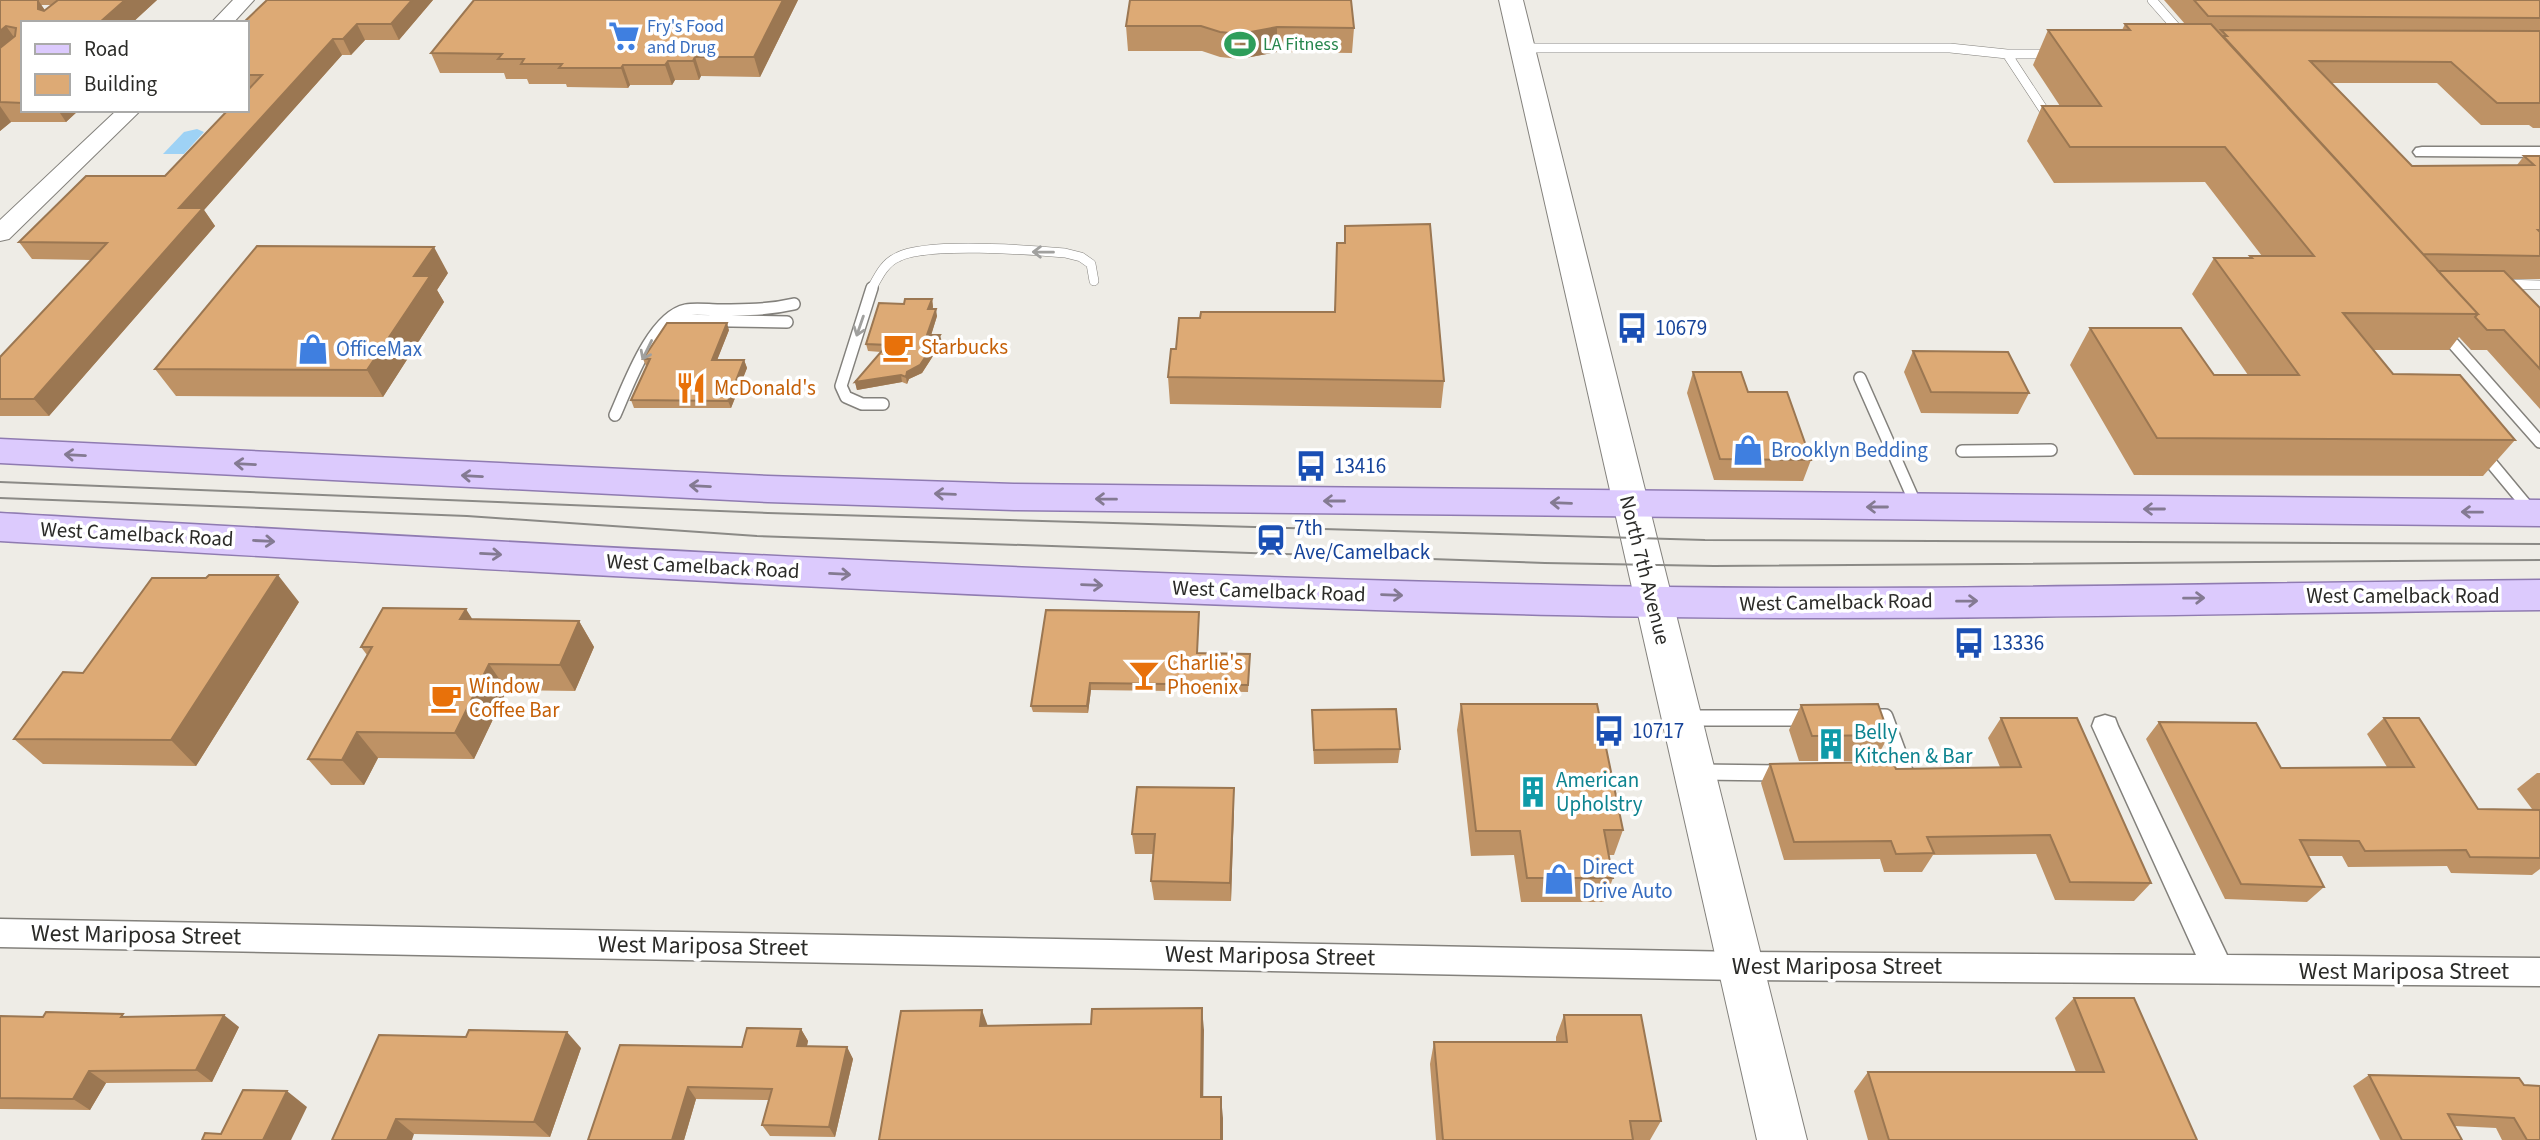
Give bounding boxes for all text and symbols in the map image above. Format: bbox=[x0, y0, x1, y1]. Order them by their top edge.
place label: Fry's Food and Drug bbox=[647, 14, 724, 60]
supermarket icon: Fry's Food and Drug bbox=[607, 19, 641, 53]
legend bbox=[21, 21, 248, 112]
sports icon: LA Fitness bbox=[1223, 27, 1257, 61]
place label: LA Fitness bbox=[1263, 32, 1338, 57]
text: Road bbox=[84, 34, 129, 64]
text: Building bbox=[84, 69, 158, 99]
one-way arrow bbox=[1031, 245, 1054, 259]
bus stop icon: 10679 bbox=[1615, 311, 1649, 345]
place label: 10679 bbox=[1655, 313, 1707, 343]
one-way arrow bbox=[853, 315, 866, 337]
cafe icon: Starbucks bbox=[881, 330, 915, 364]
shop icon: OfficeMax bbox=[296, 332, 330, 366]
place label: Starbucks bbox=[921, 332, 1008, 362]
place label: OfficeMax bbox=[336, 334, 423, 364]
one-way arrow bbox=[640, 339, 654, 360]
restaurant icon: McDonald's bbox=[674, 371, 708, 405]
place label: McDonald's bbox=[714, 373, 816, 403]
shop icon: Brooklyn Bedding bbox=[1731, 433, 1765, 467]
place label: Brooklyn Bedding bbox=[1771, 435, 1928, 465]
one-way arrow bbox=[64, 448, 87, 461]
bus stop icon: 13416 bbox=[1294, 449, 1328, 483]
place label: 13416 bbox=[1334, 451, 1386, 481]
one-way arrow bbox=[234, 457, 257, 470]
one-way arrow bbox=[461, 469, 484, 482]
one-way arrow bbox=[689, 479, 711, 492]
one-way arrow bbox=[934, 488, 957, 501]
one-way arrow bbox=[1095, 492, 1118, 505]
street label: North 7th Avenue bbox=[1612, 492, 1678, 648]
one-way arrow bbox=[1322, 494, 1345, 508]
one-way arrow bbox=[1550, 496, 1573, 509]
one-way arrow bbox=[1866, 500, 1889, 514]
one-way arrow bbox=[2142, 502, 2165, 516]
one-way arrow bbox=[2461, 506, 2484, 519]
place label: 7th Ave/Camelback bbox=[1294, 513, 1431, 567]
street label: West Camelback Road bbox=[40, 514, 234, 554]
station icon: 7th Ave/Camelback bbox=[1254, 523, 1288, 557]
one-way arrow bbox=[252, 534, 275, 547]
street label: West Camelback Road bbox=[606, 546, 800, 586]
one-way arrow bbox=[479, 548, 502, 561]
one-way arrow bbox=[829, 568, 851, 581]
street label: West Camelback Road bbox=[1172, 573, 1366, 609]
one-way arrow bbox=[1080, 578, 1103, 591]
street label: West Camelback Road bbox=[2306, 581, 2500, 611]
street label: West Camelback Road bbox=[1739, 585, 1933, 619]
one-way arrow bbox=[1381, 588, 1404, 602]
one-way arrow bbox=[2183, 591, 2206, 605]
one-way arrow bbox=[1955, 594, 1978, 607]
bus stop icon: 13336 bbox=[1952, 626, 1986, 660]
place label: 13336 bbox=[1992, 628, 2044, 658]
place label: Charlie's Phoenix bbox=[1167, 648, 1243, 702]
bar icon: Charlie's Phoenix bbox=[1127, 658, 1161, 692]
place label: Window Coffee Bar bbox=[469, 671, 560, 725]
cafe icon: Window Coffee Bar bbox=[429, 681, 463, 715]
bus stop icon: 10717 bbox=[1592, 714, 1626, 748]
place label: 10717 bbox=[1632, 716, 1684, 746]
place label: Belly Kitchen & Bar bbox=[1854, 717, 1973, 771]
building icon: Belly Kitchen & Bar bbox=[1814, 727, 1848, 761]
place label: American Upholstry bbox=[1556, 765, 1643, 819]
building icon: American Upholstry bbox=[1516, 775, 1550, 809]
place label: Direct Drive Auto bbox=[1582, 852, 1673, 906]
shop icon: Direct Drive Auto bbox=[1542, 862, 1576, 896]
street label: West Mariposa Street bbox=[31, 916, 241, 954]
street label: West Mariposa Street bbox=[598, 927, 808, 965]
street label: West Mariposa Street bbox=[1165, 937, 1375, 975]
street label: West Mariposa Street bbox=[1732, 949, 1942, 984]
street label: West Mariposa Street bbox=[2299, 954, 2509, 989]

